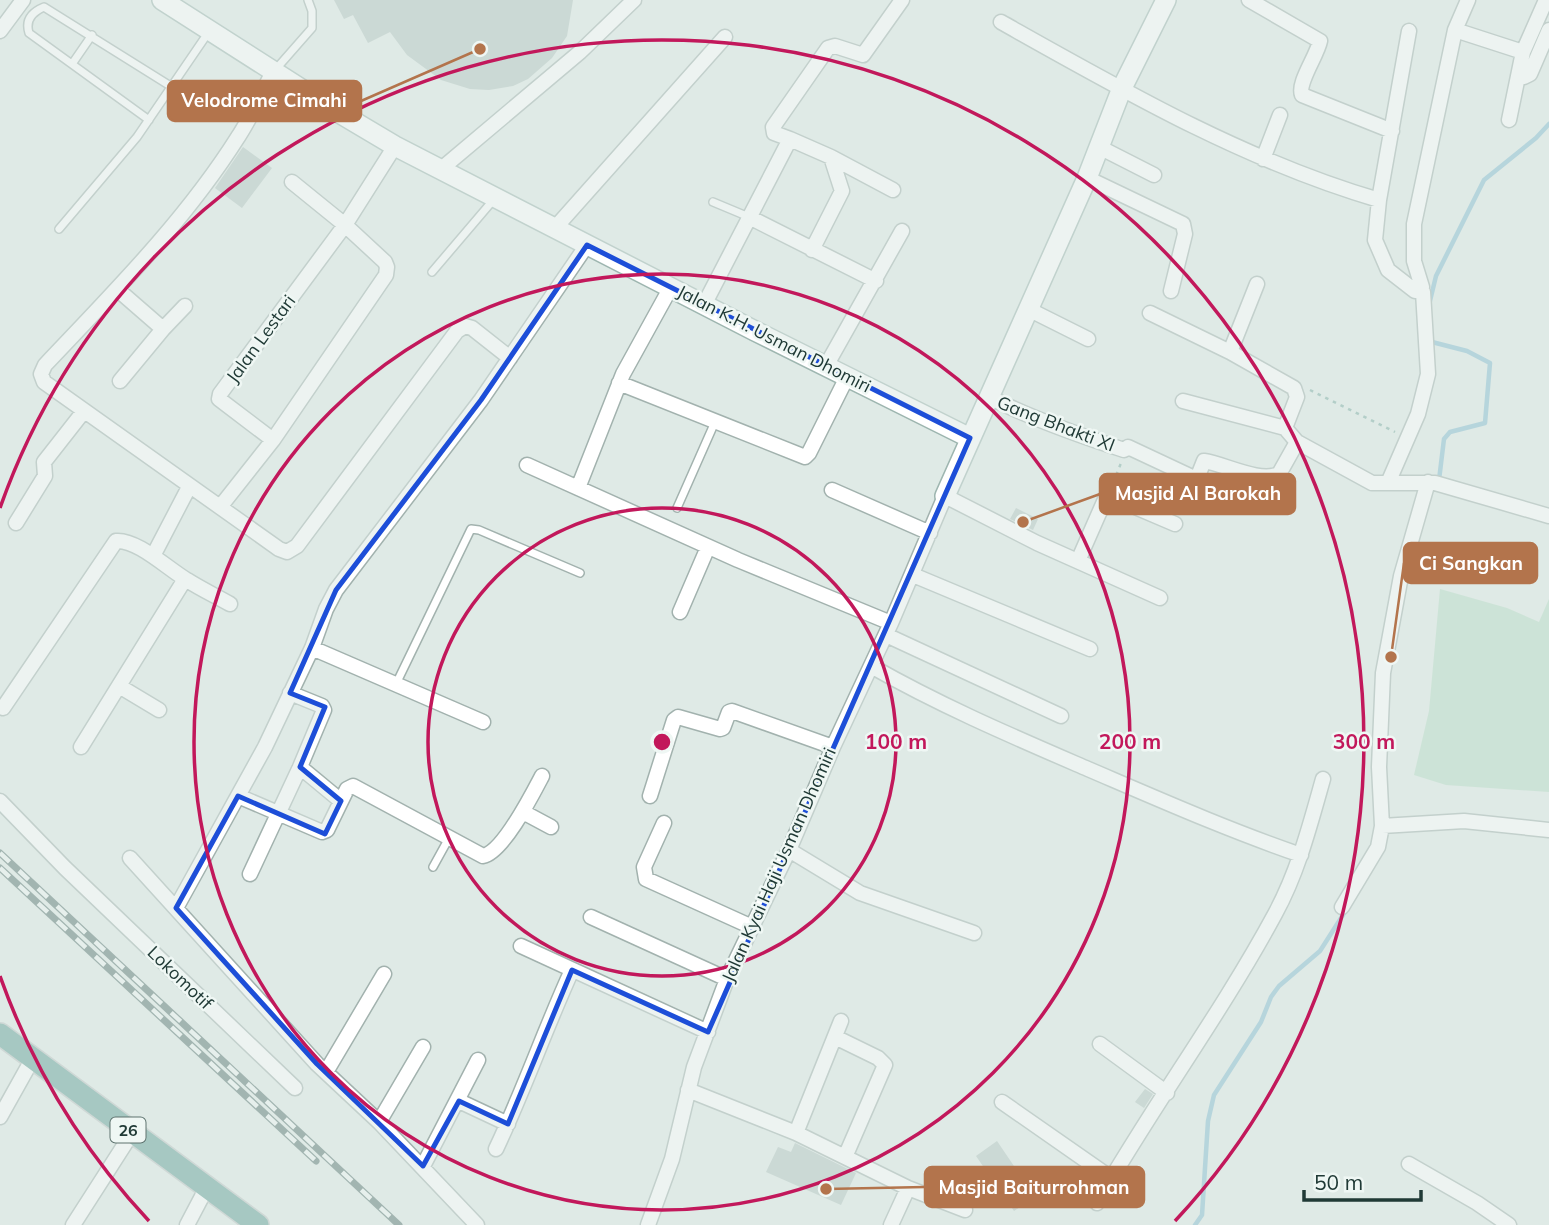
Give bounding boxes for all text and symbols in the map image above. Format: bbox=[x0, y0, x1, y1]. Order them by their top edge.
callout: Velodrome Cimahi bbox=[168, 81, 361, 121]
text: Velodrome Cimahi bbox=[180, 88, 347, 112]
street label: Jalan K.H. Usman Dhomiri bbox=[673, 280, 875, 397]
street label: Jalan Lestari bbox=[221, 290, 300, 387]
street label: Gang Bhakti XI bbox=[994, 391, 1118, 457]
callout: Masjid Al Barokah bbox=[1100, 474, 1295, 514]
text: Masjid Al Barokah bbox=[1115, 481, 1281, 505]
callout: Ci Sangkan bbox=[1404, 543, 1537, 583]
text: Ci Sangkan bbox=[1419, 551, 1523, 575]
text: 100 m bbox=[865, 728, 927, 754]
text: 200 m bbox=[1099, 728, 1161, 754]
text: 300 m bbox=[1333, 728, 1395, 754]
centre of rings bbox=[650, 730, 674, 754]
street label: Jalan Kyai Haji Usman Dhomiri bbox=[716, 744, 841, 986]
street label: Lokomotif bbox=[143, 941, 218, 1015]
road number: 26 bbox=[110, 1118, 146, 1142]
scale bar bbox=[1304, 1158, 1421, 1202]
callout: Masjid Baiturrohman bbox=[925, 1167, 1144, 1207]
text: 50 m bbox=[1314, 1169, 1363, 1195]
text: Masjid Baiturrohman bbox=[939, 1175, 1129, 1199]

